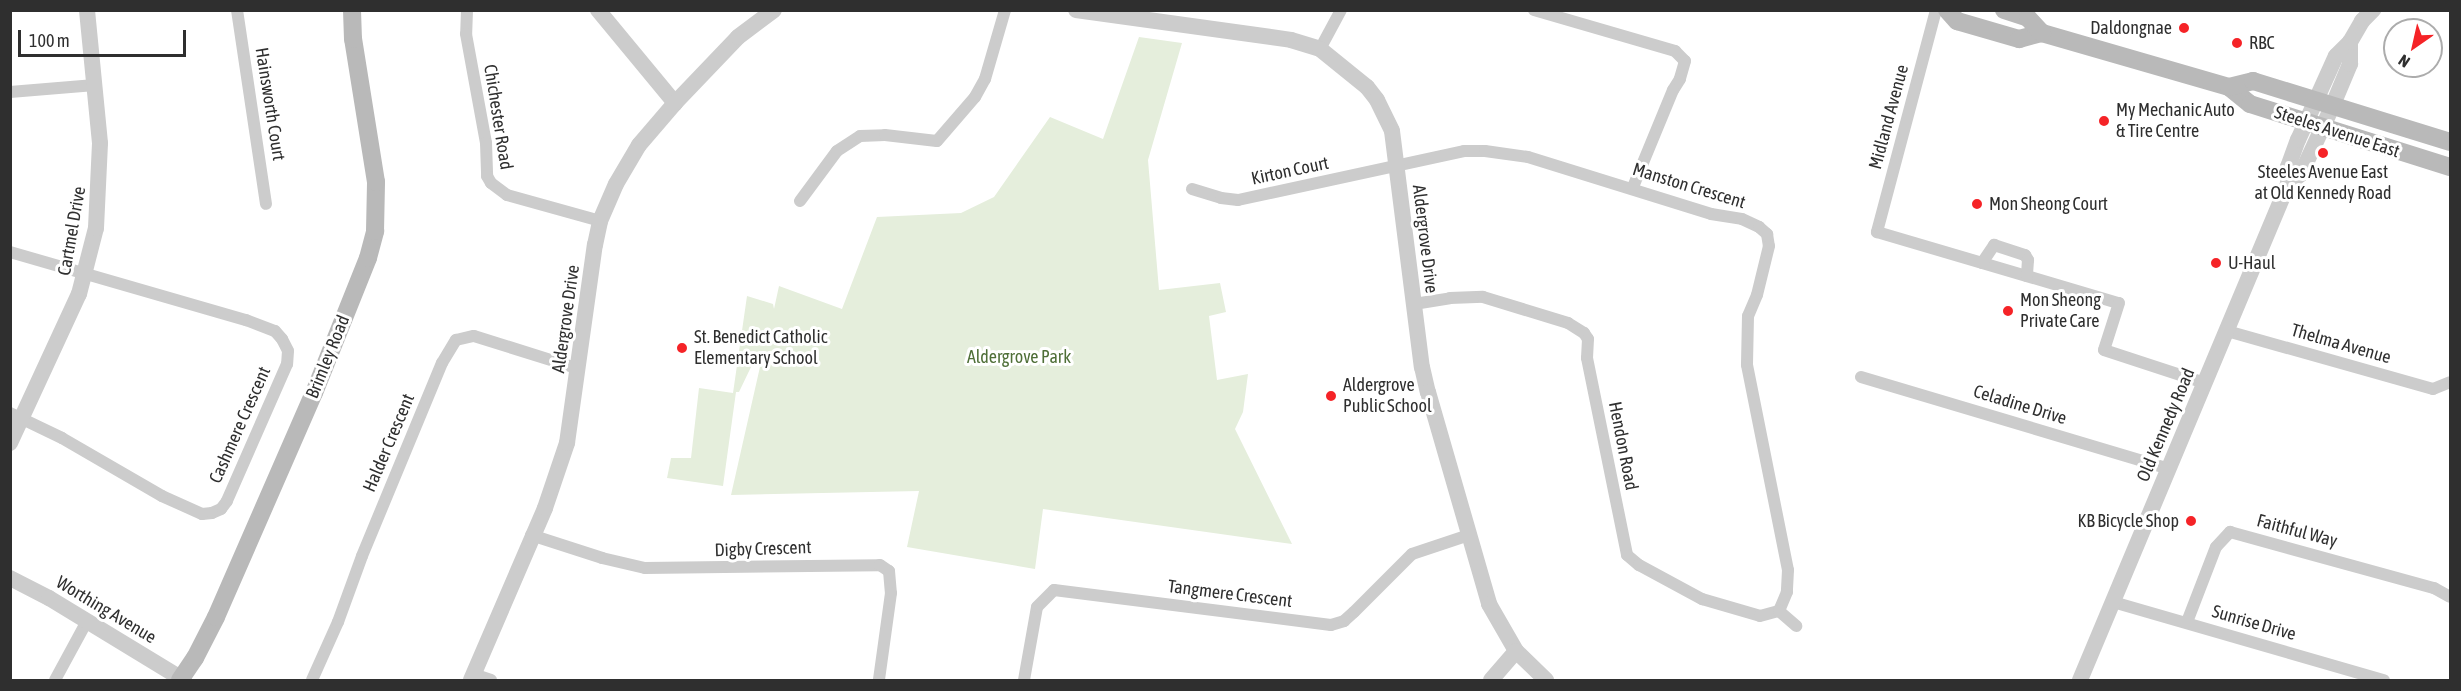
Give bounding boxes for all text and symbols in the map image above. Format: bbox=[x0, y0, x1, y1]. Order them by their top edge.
place label: Daldongnae bbox=[2090, 17, 2172, 39]
scale bar bbox=[21, 18, 189, 56]
north arrow bbox=[2383, 18, 2443, 78]
marker: Daldongnae bbox=[2177, 21, 2191, 35]
text: 100 m bbox=[29, 30, 70, 51]
place label: RBC bbox=[2249, 32, 2275, 54]
marker: RBC bbox=[2230, 36, 2244, 50]
street label: Hainsworth Court bbox=[250, 46, 290, 162]
text: N bbox=[2395, 51, 2413, 71]
street label: Midland Avenue bbox=[1865, 62, 1913, 172]
street label: Chichester Road bbox=[479, 63, 517, 171]
place label: My Mechanic Auto & Tire Centre bbox=[2116, 100, 2235, 142]
street label: Steeles Avenue East bbox=[2272, 102, 2402, 162]
marker: My Mechanic Auto & Tire Centre bbox=[2097, 114, 2111, 128]
marker: Steeles Avenue East at Old Kennedy Road bbox=[2316, 146, 2330, 160]
street label: Kirton Court bbox=[1249, 152, 1331, 190]
street label: Manston Crescent bbox=[1630, 159, 1748, 213]
place label: Steeles Avenue East at Old Kennedy Road bbox=[2254, 162, 2392, 204]
street label: Aldergrove Drive bbox=[1408, 184, 1442, 294]
street label: Cartmel Drive bbox=[54, 185, 90, 277]
place label: Mon Sheong Court bbox=[1989, 193, 2108, 215]
marker: Mon Sheong Court bbox=[1970, 197, 1984, 211]
place label: U-Haul bbox=[2228, 252, 2275, 274]
marker: U-Haul bbox=[2209, 256, 2223, 270]
street label: Aldergrove Drive bbox=[548, 264, 584, 374]
place label: Mon Sheong Private Care bbox=[2020, 290, 2101, 332]
marker: Mon Sheong Private Care bbox=[2001, 304, 2015, 318]
street label: Brimley Road bbox=[302, 312, 354, 402]
street label: Thelma Avenue bbox=[2289, 319, 2393, 369]
place label: St. Benedict Catholic Elementary School bbox=[694, 327, 827, 370]
marker: St. Benedict Catholic Elementary School bbox=[675, 341, 689, 355]
park label: Aldergrove Park bbox=[967, 346, 1071, 368]
street label: Cashmere Crescent bbox=[205, 363, 275, 487]
street label: Old Kennedy Road bbox=[2132, 365, 2200, 485]
place label: Aldergrove Public School bbox=[1343, 375, 1432, 418]
street label: Celadine Drive bbox=[1971, 381, 2069, 429]
marker: Aldergrove Public School bbox=[1324, 389, 1338, 403]
street label: Halder Crescent bbox=[359, 391, 419, 495]
street label: Hendon Road bbox=[1604, 400, 1642, 492]
place label: KB Bicycle Shop bbox=[2077, 510, 2179, 532]
street label: Faithful Way bbox=[2254, 510, 2340, 552]
marker: KB Bicycle Shop bbox=[2184, 514, 2198, 528]
street label: Digby Crescent bbox=[714, 537, 812, 561]
street label: Worthing Avenue bbox=[52, 572, 160, 648]
street label: Tangmere Crescent bbox=[1167, 576, 1293, 612]
street label: Sunrise Drive bbox=[2210, 601, 2298, 645]

